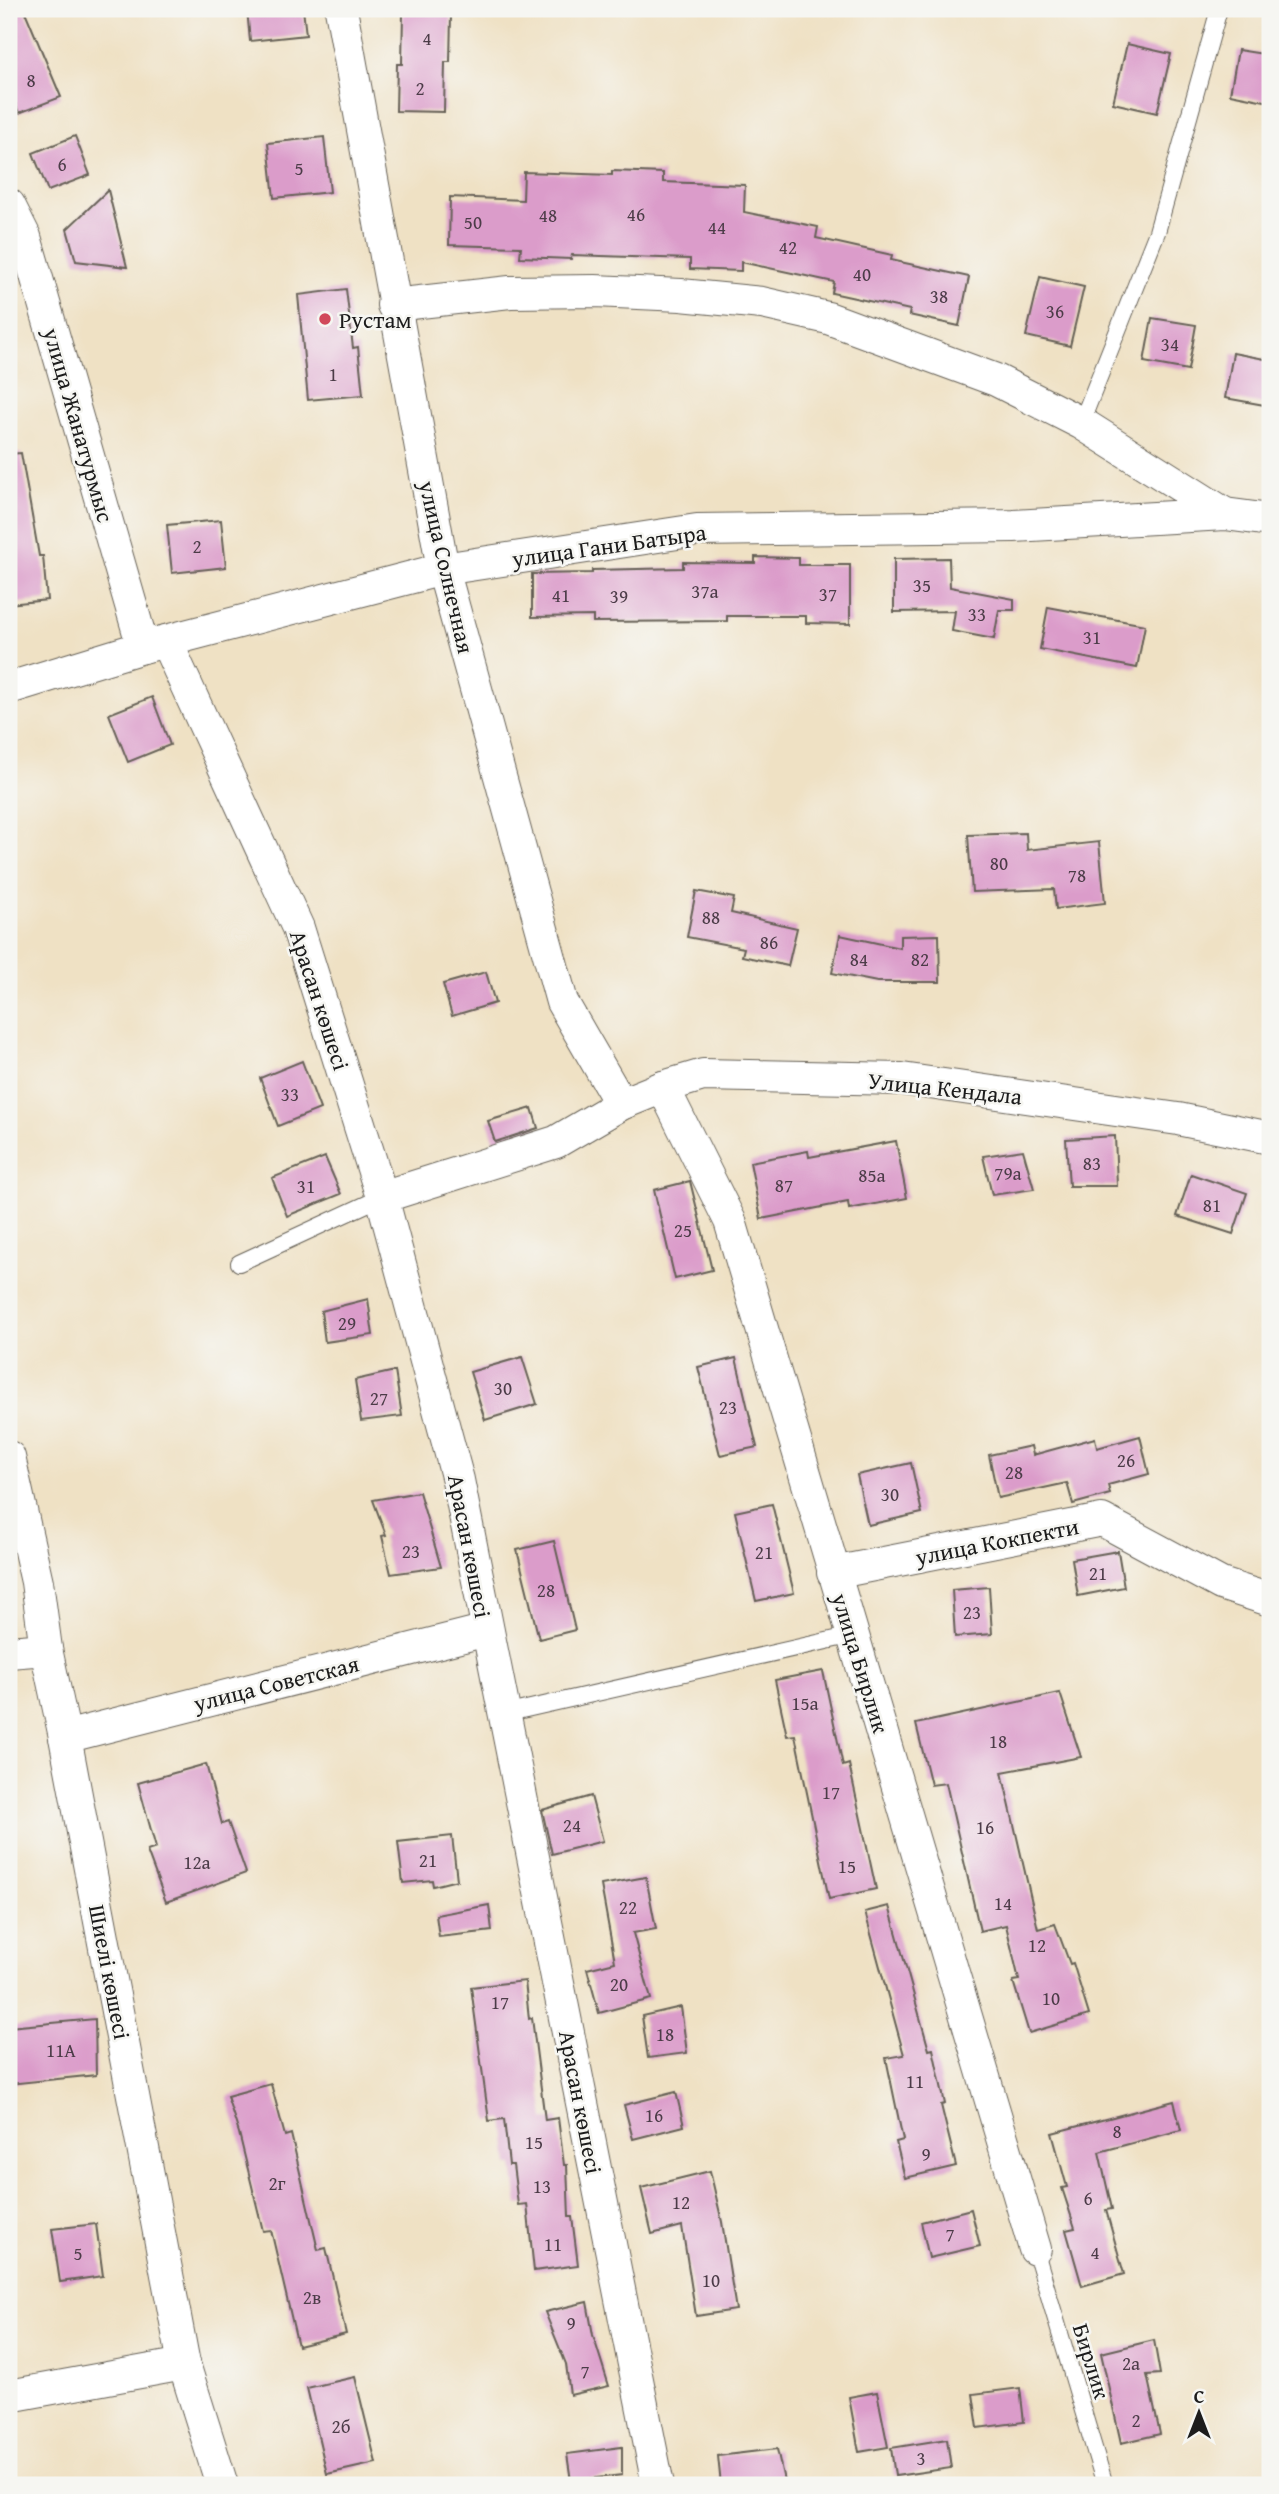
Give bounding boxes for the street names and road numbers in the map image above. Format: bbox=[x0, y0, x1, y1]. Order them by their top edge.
street label: улица Жанатурмыс bbox=[35, 323, 123, 526]
street label: улица Солнечная bbox=[411, 476, 483, 657]
street label: улица Гани Батыра bbox=[509, 515, 708, 575]
street label: Арасан көшесі bbox=[282, 926, 358, 1074]
street label: Улица Кендала bbox=[866, 1064, 1024, 1113]
street label: Арасан көшесі bbox=[440, 1471, 500, 1621]
street label: улица Кокпекти bbox=[912, 1509, 1082, 1573]
street label: улица Бирлик bbox=[824, 1588, 898, 1737]
street label: улица Советская bbox=[189, 1646, 362, 1720]
street label: Шиелі көшесі bbox=[81, 1902, 139, 2042]
street label: Арасан көшесі bbox=[551, 2027, 611, 2177]
street label: Бирлик bbox=[1065, 2319, 1119, 2403]

